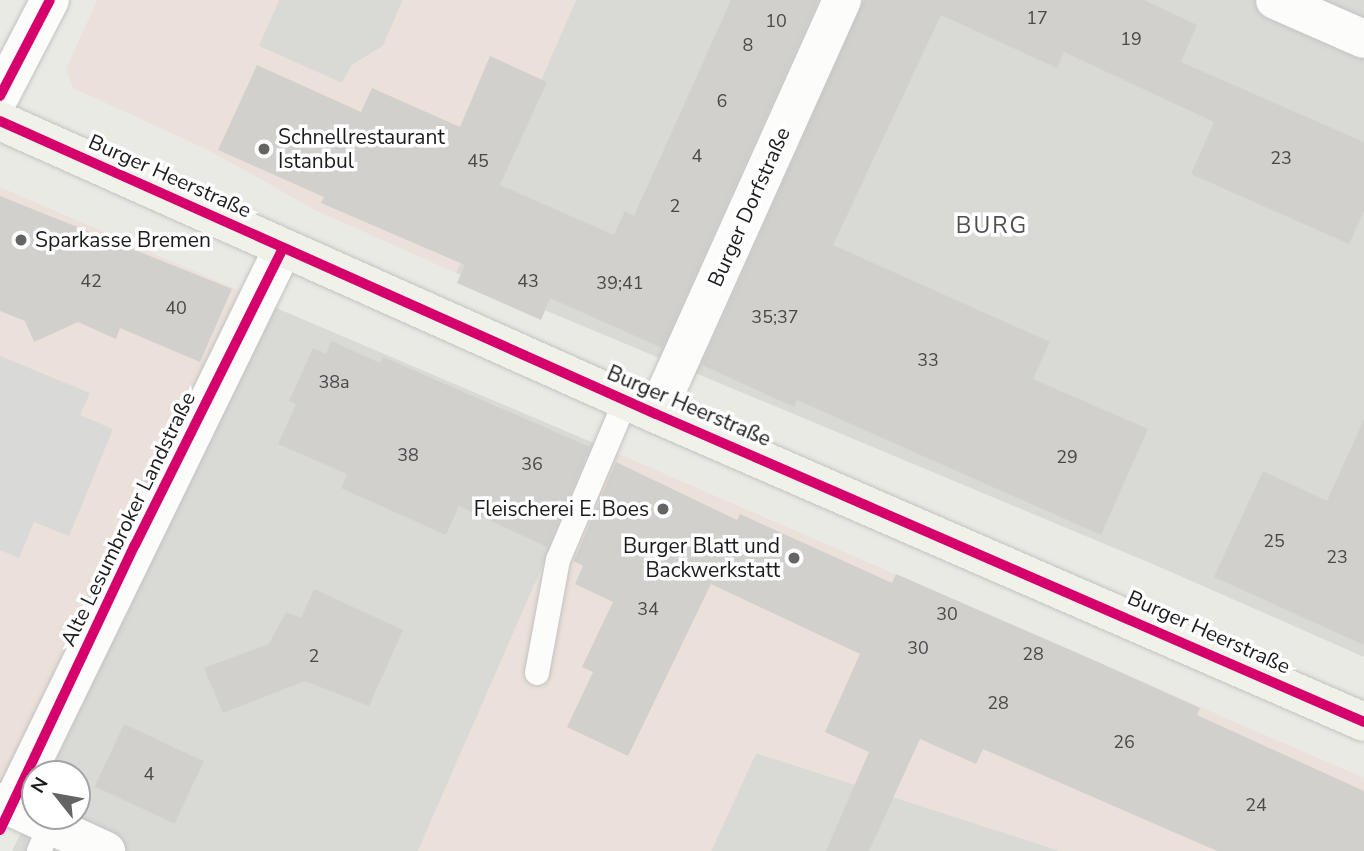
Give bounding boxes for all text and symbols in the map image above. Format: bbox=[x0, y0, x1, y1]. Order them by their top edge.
house number: 17 bbox=[1026, 7, 1048, 29]
house number: 10 bbox=[765, 10, 787, 32]
house number: 19 bbox=[1120, 28, 1142, 50]
house number: 8 bbox=[743, 34, 753, 56]
house number: 6 bbox=[717, 90, 727, 112]
street label: Burger Dorfstraße bbox=[703, 123, 795, 291]
place label: Schnellrestaurant Istanbul bbox=[278, 124, 445, 174]
street label: Burger Heerstraße bbox=[85, 129, 255, 223]
marker: Schnellrestaurant Istanbul bbox=[256, 141, 272, 157]
house number: 4 bbox=[692, 145, 702, 167]
house number: 23 bbox=[1270, 147, 1292, 169]
house number: 45 bbox=[467, 150, 489, 172]
house number: 2 bbox=[670, 195, 680, 217]
district label: BURG bbox=[956, 212, 1028, 240]
place label: Sparkasse Bremen bbox=[35, 227, 211, 253]
marker: Sparkasse Bremen bbox=[13, 232, 29, 248]
house number: 42 bbox=[80, 270, 102, 292]
house number: 43 bbox=[517, 270, 539, 292]
house number: 39;41 bbox=[596, 272, 644, 294]
house number: 40 bbox=[165, 297, 187, 319]
house number: 35;37 bbox=[751, 306, 799, 328]
house number: 33 bbox=[917, 349, 939, 371]
street label: Burger Heerstraße bbox=[603, 360, 775, 452]
house number: 38a bbox=[318, 371, 350, 393]
street label: Alte Lesumbroker Landstraße bbox=[55, 388, 201, 650]
house number: 38 bbox=[397, 444, 419, 466]
house number: 29 bbox=[1056, 446, 1078, 468]
house number: 36 bbox=[521, 453, 543, 475]
place label: Fleischerei E. Boes bbox=[474, 496, 649, 522]
marker: Fleischerei E. Boes bbox=[655, 501, 671, 517]
house number: 25 bbox=[1263, 530, 1285, 552]
place label: Burger Blatt und Backwerkstatt bbox=[623, 533, 780, 583]
house number: 23 bbox=[1326, 546, 1348, 568]
marker: Burger Blatt und Backwerkstatt bbox=[786, 550, 802, 566]
street label: Burger Heerstraße bbox=[1124, 585, 1294, 679]
house number: 34 bbox=[637, 598, 659, 620]
house number: 30 bbox=[936, 603, 958, 625]
house number: 30 bbox=[907, 637, 929, 659]
house number: 28 bbox=[1022, 643, 1044, 665]
house number: 2 bbox=[309, 645, 319, 667]
house number: 28 bbox=[987, 692, 1009, 714]
house number: 26 bbox=[1113, 731, 1135, 753]
north arrow bbox=[21, 760, 91, 830]
house number: 4 bbox=[144, 763, 154, 785]
text: N bbox=[25, 772, 55, 798]
house number: 24 bbox=[1245, 794, 1267, 816]

